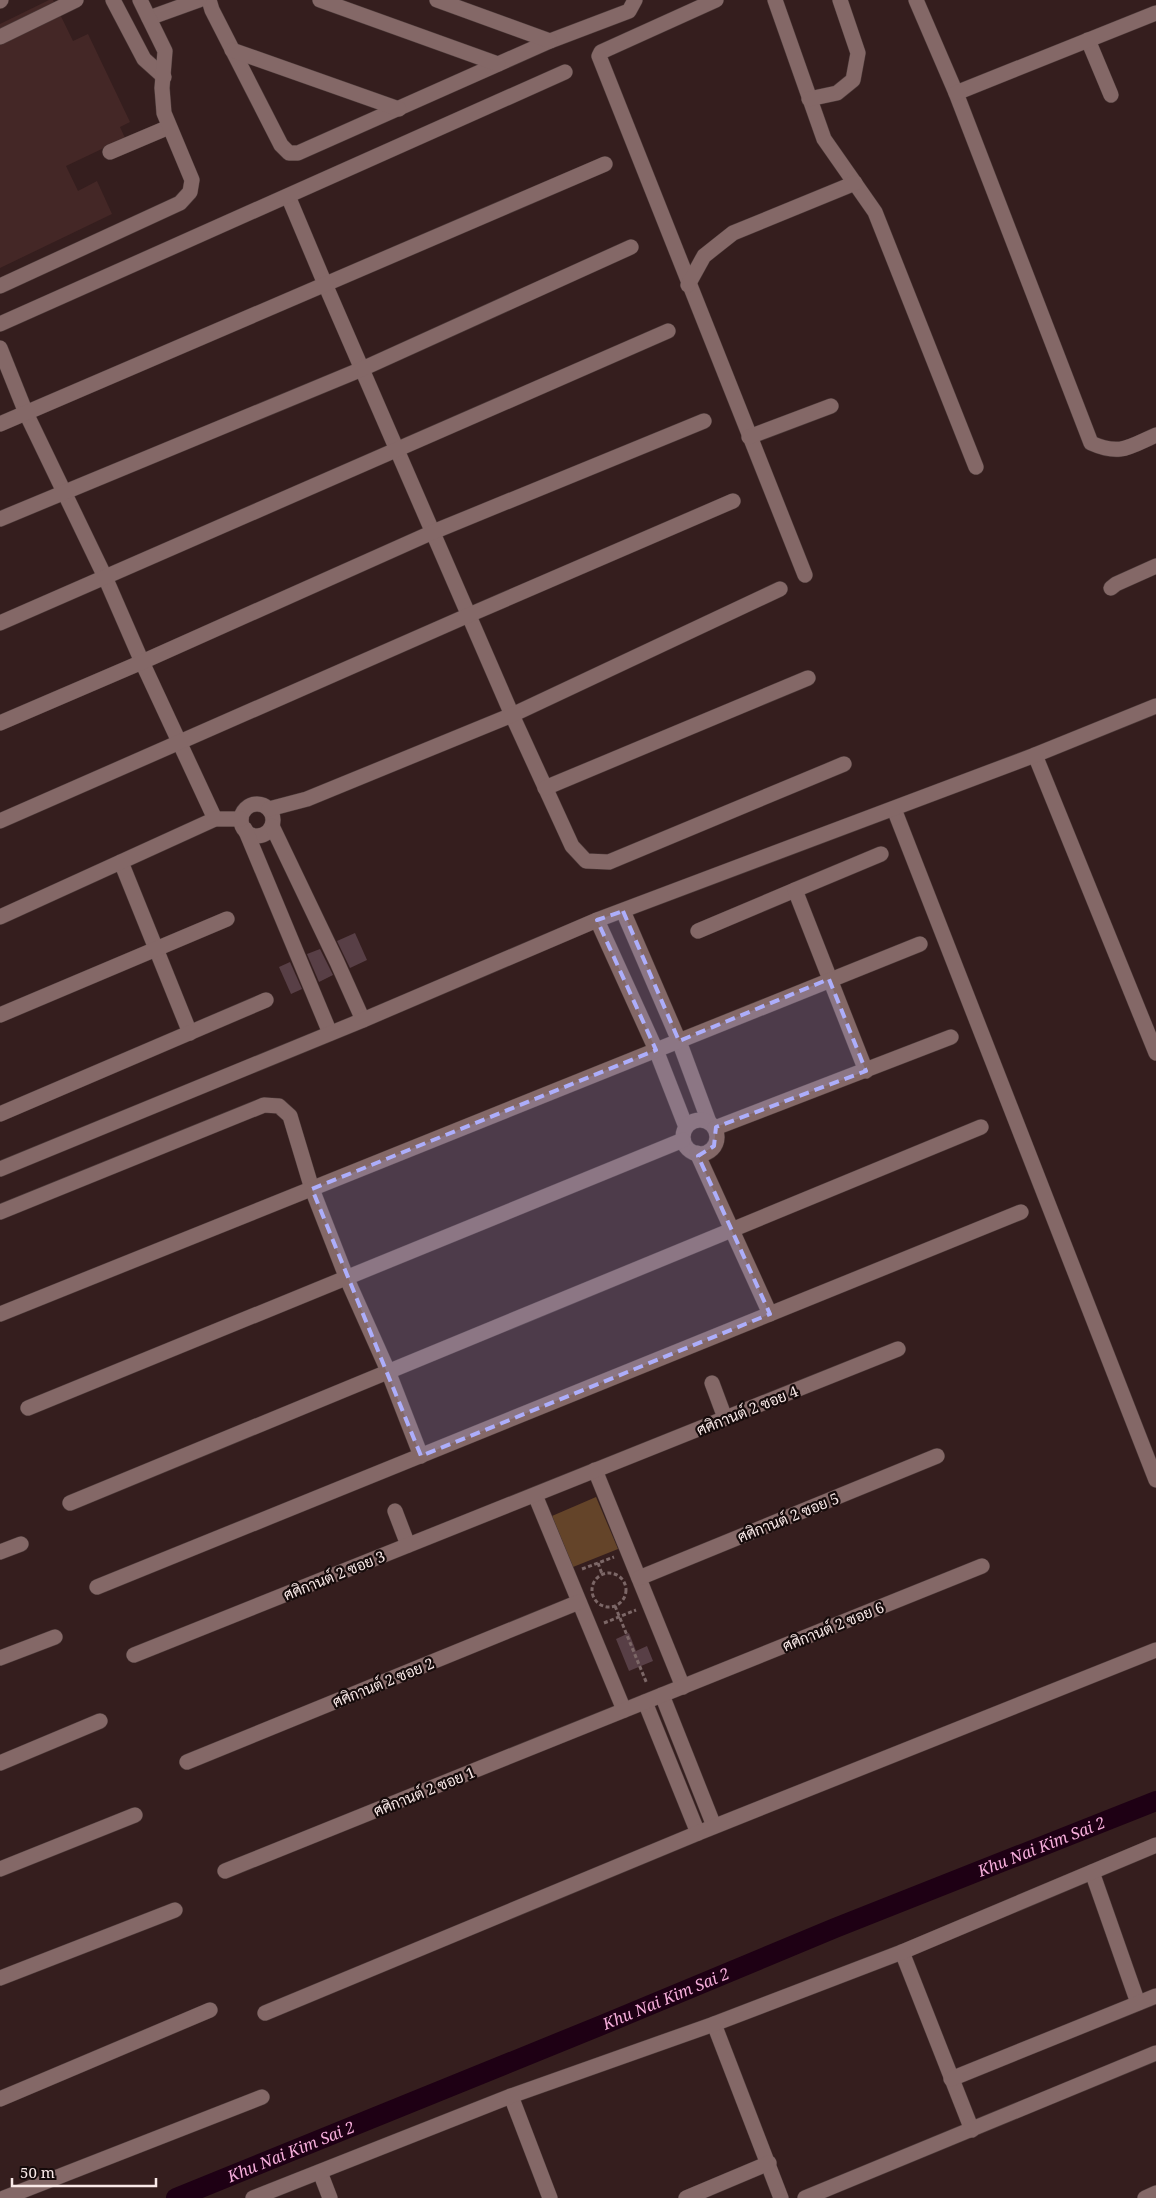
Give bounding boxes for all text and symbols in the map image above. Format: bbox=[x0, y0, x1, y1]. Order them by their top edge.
street label: ศศิกานต์ 2 ซอย 4 bbox=[693, 1380, 801, 1439]
street label: ศศิกานต์ 2 ซอย 5 bbox=[734, 1488, 842, 1546]
street label: ศศิกานต์ 2 ซอย 3 bbox=[280, 1546, 388, 1604]
street label: ศศิกานต์ 2 ซอย 6 bbox=[779, 1597, 887, 1655]
street label: ศศิกานต์ 2 ซอย 2 bbox=[329, 1653, 437, 1711]
street label: ศศิกานต์ 2 ซอย 1 bbox=[370, 1762, 478, 1820]
water label: Khu Nai Kim Sai 2 bbox=[973, 1811, 1108, 1882]
water label: Khu Nai Kim Sai 2 bbox=[598, 1962, 733, 2035]
water label: Khu Nai Kim Sai 2 bbox=[223, 2116, 358, 2187]
scale bar bbox=[12, 2156, 156, 2188]
text: 50 m bbox=[20, 2162, 55, 2182]

